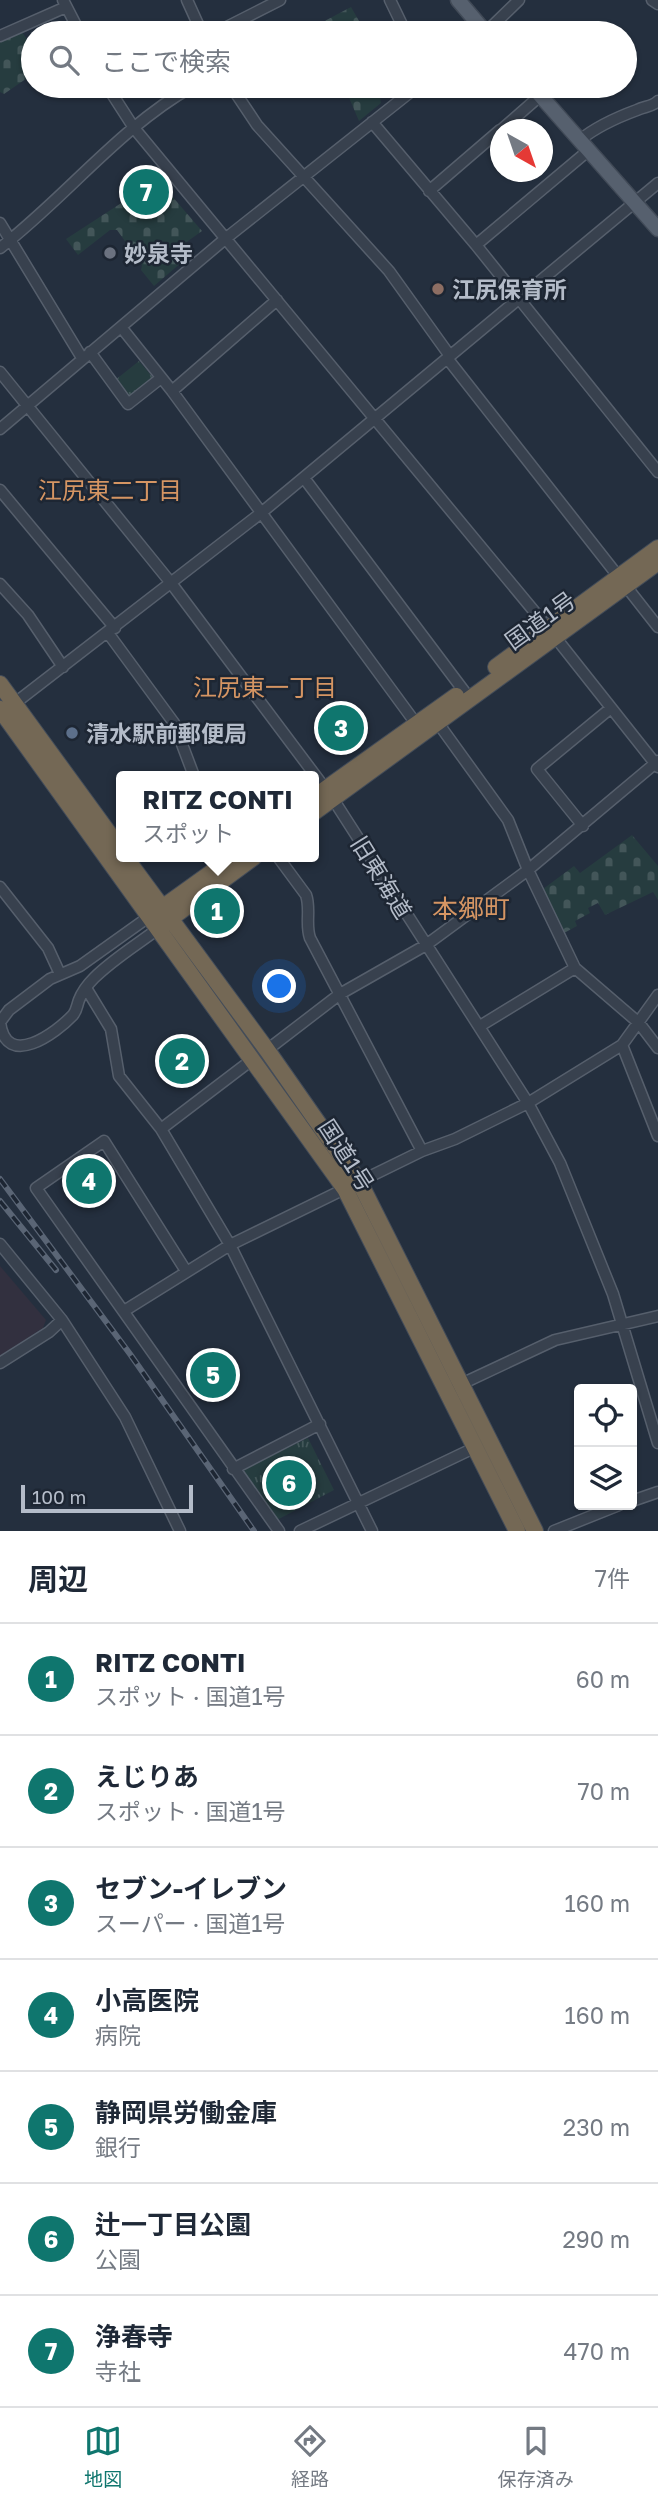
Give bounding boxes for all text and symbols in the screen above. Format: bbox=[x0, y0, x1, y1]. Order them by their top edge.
search box bbox=[21, 21, 637, 98]
icon: search bbox=[45, 41, 83, 79]
text: ここで検索 bbox=[101, 46, 231, 77]
north arrow bbox=[490, 119, 553, 182]
pin: 7 bbox=[123, 166, 169, 218]
place label: 妙泉寺 bbox=[124, 239, 193, 267]
marker: 妙泉寺 bbox=[102, 245, 118, 261]
place label: 江尻保育所 bbox=[452, 275, 567, 303]
marker: 江尻保育所 bbox=[430, 281, 446, 297]
district label: 江尻東二丁目 bbox=[38, 475, 182, 504]
street label: 国道1号 bbox=[499, 585, 581, 655]
district label: 江尻東一丁目 bbox=[193, 672, 337, 701]
pin: 3 bbox=[318, 702, 364, 754]
place label: 清水駅前郵便局 bbox=[86, 719, 247, 747]
marker: 清水駅前郵便局 bbox=[64, 725, 80, 741]
popup bbox=[116, 771, 319, 862]
text: RITZ CONTI bbox=[142, 784, 293, 815]
text: スポット bbox=[142, 819, 234, 847]
street label: 旧東海道 bbox=[346, 831, 418, 923]
pin: 1 bbox=[194, 885, 240, 937]
district label: 本郷町 bbox=[432, 893, 510, 924]
your location bbox=[262, 969, 296, 1003]
pin: 2 bbox=[159, 1035, 205, 1087]
street label: 国道1号 bbox=[313, 1114, 381, 1196]
pin: 4 bbox=[66, 1155, 112, 1207]
pin: 5 bbox=[190, 1349, 236, 1401]
map controls bbox=[574, 1384, 637, 1510]
button: locate bbox=[574, 1384, 637, 1447]
button: layers bbox=[574, 1447, 637, 1510]
pin: 6 bbox=[266, 1457, 312, 1509]
scale bar bbox=[21, 1482, 192, 1514]
text: 100 m bbox=[32, 1485, 86, 1508]
text: 周辺 bbox=[28, 1561, 88, 1597]
text: 7件 bbox=[595, 1564, 630, 1592]
text: RITZ CONTI bbox=[95, 1647, 246, 1678]
text: 1 bbox=[45, 1665, 57, 1693]
text: 60 m bbox=[576, 1665, 630, 1693]
text: スポット · 国道1号 bbox=[95, 1682, 286, 1710]
text: えじりあ bbox=[95, 1761, 199, 1792]
text: 2 bbox=[44, 1777, 58, 1805]
text: 70 m bbox=[577, 1777, 630, 1805]
text: スポット · 国道1号 bbox=[95, 1797, 286, 1825]
text: セブン-イレブン bbox=[95, 1873, 287, 1904]
text: 3 bbox=[44, 1889, 58, 1917]
text: 160 m bbox=[565, 1889, 630, 1917]
text: スーパー · 国道1号 bbox=[95, 1909, 285, 1937]
text: 小高医院 bbox=[95, 1985, 199, 2016]
text: 4 bbox=[44, 2001, 58, 2029]
text: 160 m bbox=[565, 2001, 630, 2029]
text: 病院 bbox=[95, 2021, 141, 2049]
text: 静岡県労働金庫 bbox=[95, 2097, 277, 2128]
text: 5 bbox=[44, 2113, 58, 2141]
text: 230 m bbox=[563, 2113, 630, 2141]
text: 銀行 bbox=[95, 2133, 141, 2161]
text: 辻一丁目公園 bbox=[95, 2209, 251, 2240]
text: 6 bbox=[44, 2225, 58, 2253]
text: 290 m bbox=[562, 2225, 630, 2253]
text: 公園 bbox=[95, 2245, 141, 2273]
text: 浄春寺 bbox=[95, 2321, 173, 2352]
text: 7 bbox=[45, 2337, 57, 2365]
text: 470 m bbox=[563, 2337, 630, 2365]
text: 寺社 bbox=[95, 2357, 141, 2385]
tab: 地図 bbox=[84, 2422, 122, 2491]
tab: 経路 bbox=[291, 2422, 329, 2491]
tab: 保存済み bbox=[498, 2422, 574, 2491]

